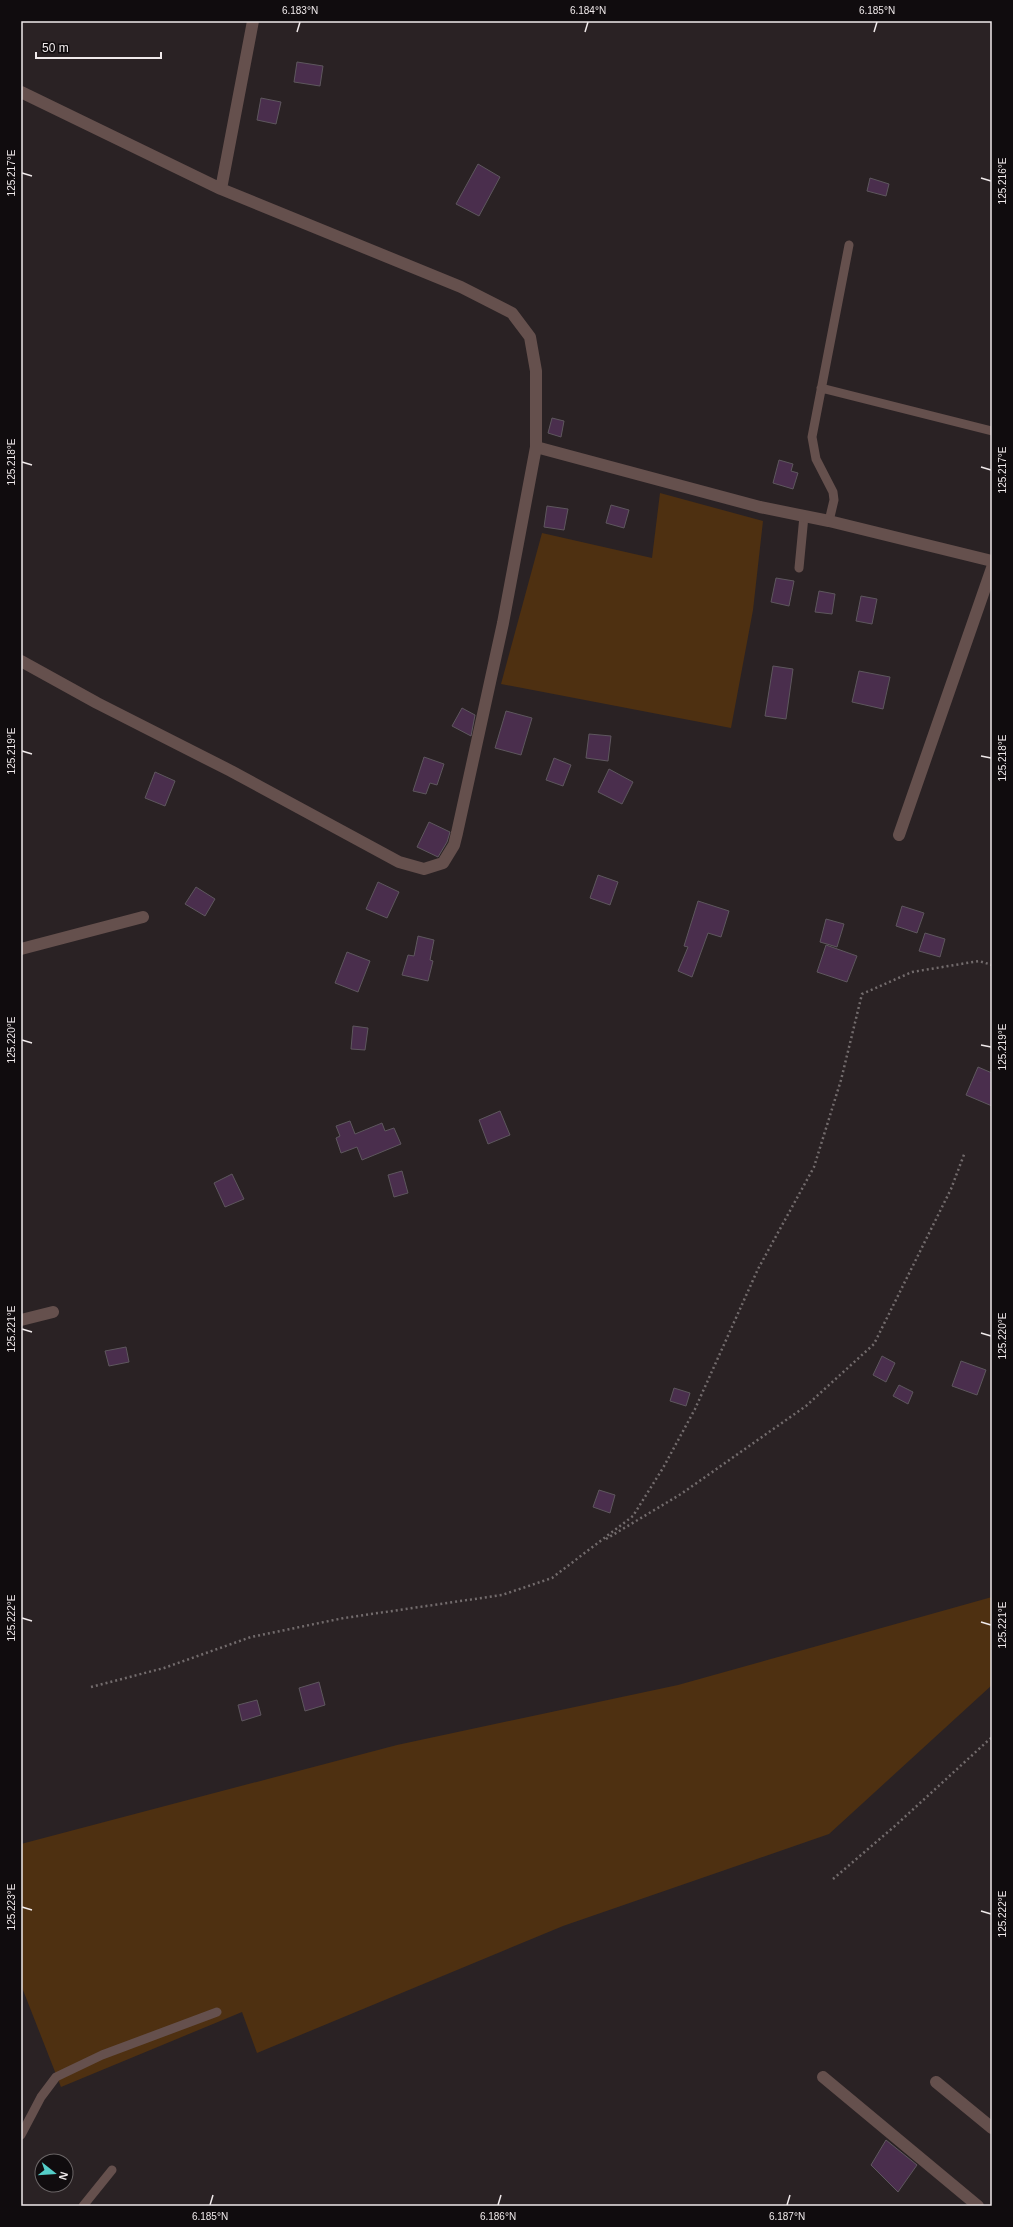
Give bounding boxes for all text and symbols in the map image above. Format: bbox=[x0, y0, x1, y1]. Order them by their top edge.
text: 6.183°N bbox=[282, 5, 318, 16]
text: 6.184°N bbox=[570, 5, 606, 16]
text: 6.185°N bbox=[859, 5, 895, 16]
scale bar bbox=[36, 34, 161, 60]
text: 50 m bbox=[42, 41, 69, 55]
text: 125.217°E bbox=[6, 149, 17, 196]
text: 125.216°E bbox=[997, 157, 1008, 204]
text: 125.218°E bbox=[6, 438, 17, 485]
text: 125.217°E bbox=[997, 446, 1008, 493]
text: 125.219°E bbox=[6, 727, 17, 774]
text: 125.218°E bbox=[997, 734, 1008, 781]
text: 125.220°E bbox=[6, 1016, 17, 1063]
text: 125.219°E bbox=[997, 1023, 1008, 1070]
text: 125.221°E bbox=[6, 1305, 17, 1352]
text: 125.220°E bbox=[997, 1312, 1008, 1359]
text: 125.222°E bbox=[6, 1594, 17, 1641]
text: 125.221°E bbox=[997, 1601, 1008, 1648]
text: 125.223°E bbox=[6, 1883, 17, 1930]
text: 125.222°E bbox=[997, 1890, 1008, 1937]
north arrow bbox=[34, 2153, 74, 2193]
text: N bbox=[57, 2170, 70, 2182]
text: 6.185°N bbox=[192, 2211, 228, 2222]
text: 6.186°N bbox=[480, 2211, 516, 2222]
text: 6.187°N bbox=[769, 2211, 805, 2222]

